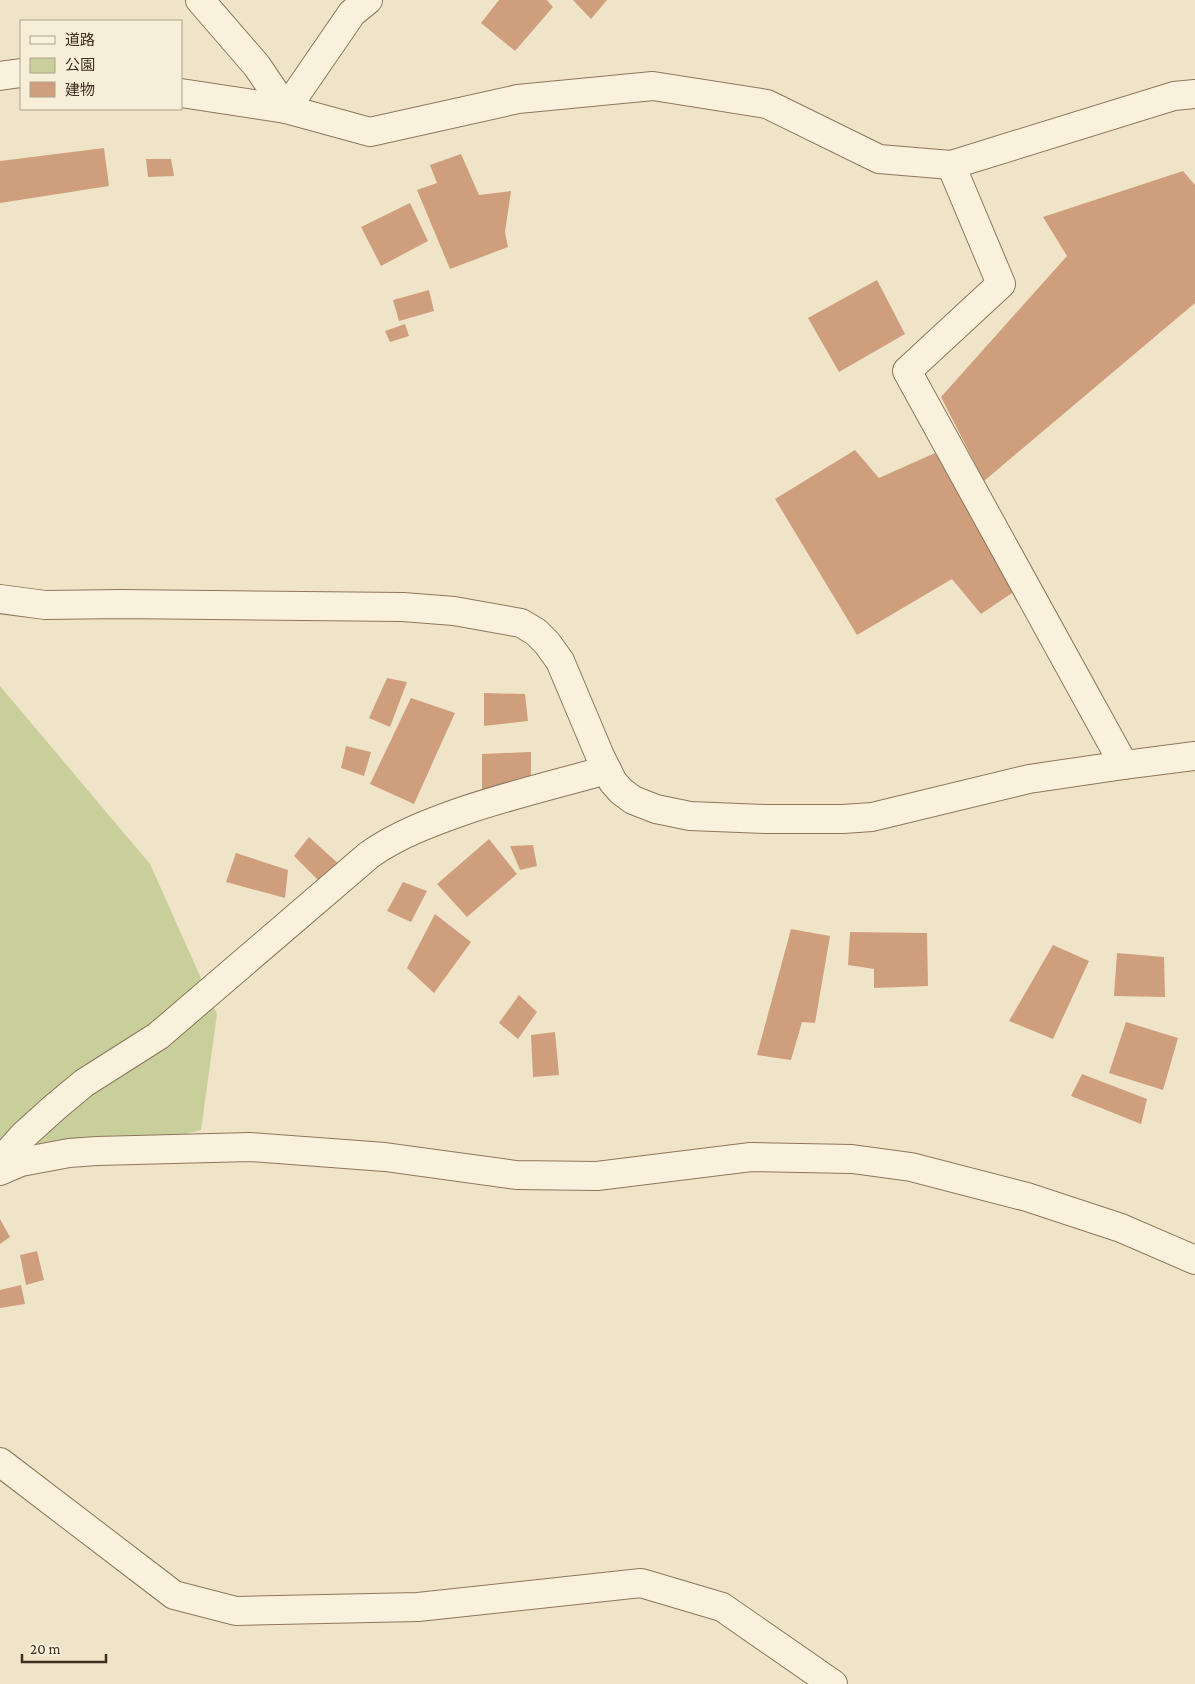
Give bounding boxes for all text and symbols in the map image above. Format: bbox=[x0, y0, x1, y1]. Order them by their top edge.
legend bbox=[20, 20, 182, 110]
text: 道路 bbox=[65, 32, 95, 48]
text: 公園 bbox=[65, 57, 95, 73]
text: 建物 bbox=[65, 82, 95, 98]
scale bar bbox=[22, 1632, 106, 1664]
text: 20 m bbox=[30, 1641, 61, 1657]

